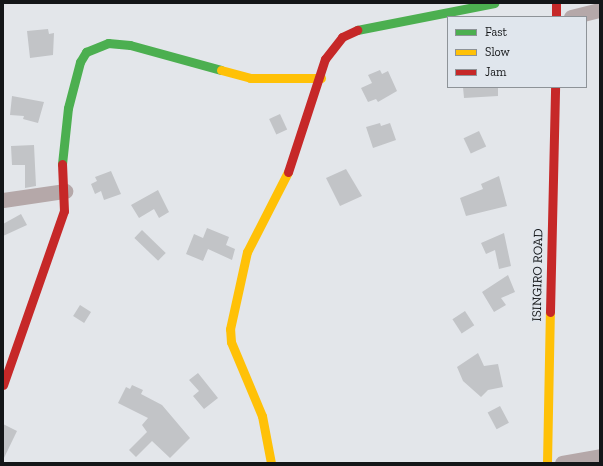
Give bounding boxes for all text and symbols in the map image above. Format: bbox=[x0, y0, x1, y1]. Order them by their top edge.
legend bbox=[447, 16, 587, 88]
text: Fast bbox=[485, 25, 507, 39]
text: Slow bbox=[485, 45, 510, 59]
text: Jam bbox=[485, 65, 506, 79]
street label: ISINGIRO ROAD bbox=[529, 228, 547, 322]

